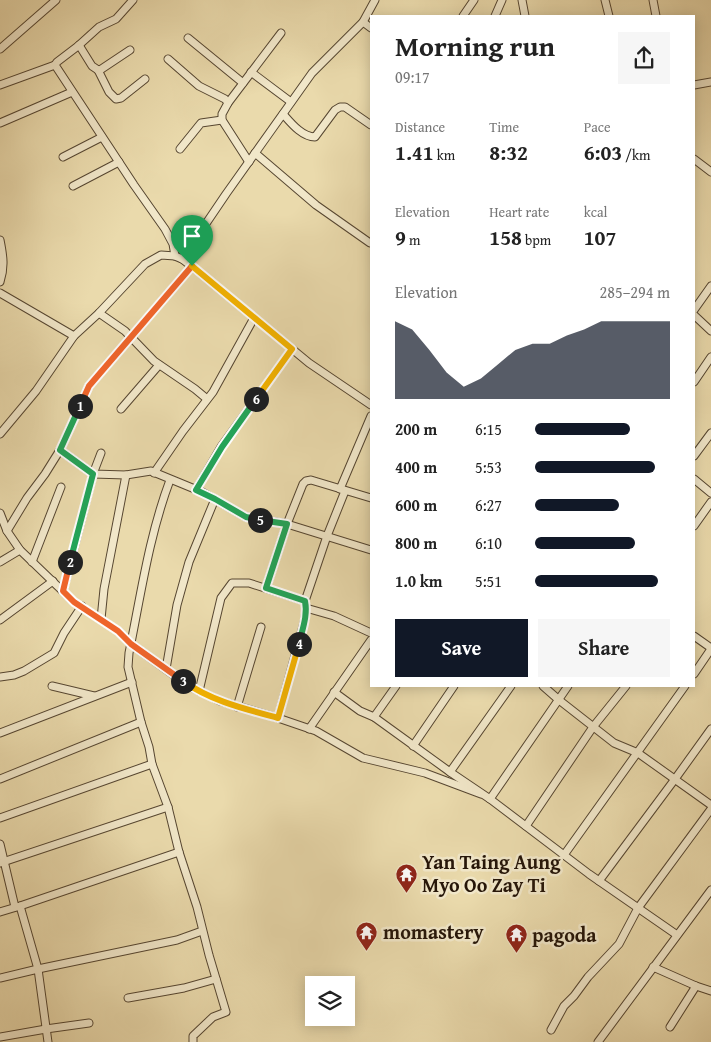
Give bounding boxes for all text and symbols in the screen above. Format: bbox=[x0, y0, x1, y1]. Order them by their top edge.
text: Morning run bbox=[395, 25, 555, 66]
button: share bbox=[618, 32, 670, 84]
text: 09:17 bbox=[395, 65, 430, 89]
text: Distance bbox=[395, 117, 445, 137]
text: Time bbox=[489, 117, 519, 137]
text: Pace bbox=[584, 117, 611, 137]
text: 1.41 bbox=[395, 137, 434, 168]
text: 8:32 bbox=[489, 137, 528, 168]
text: 6:03 bbox=[584, 137, 622, 168]
text: km bbox=[434, 145, 455, 165]
text: /km bbox=[622, 145, 650, 165]
text: Elevation bbox=[395, 202, 450, 222]
text: Heart rate bbox=[489, 202, 549, 222]
text: kcal bbox=[584, 202, 608, 222]
pin bbox=[171, 215, 213, 266]
icon: arrive bbox=[178, 222, 206, 250]
text: 9 bbox=[395, 222, 406, 253]
text: 158 bbox=[489, 222, 522, 253]
text: 107 bbox=[584, 222, 616, 253]
text: m bbox=[406, 230, 420, 250]
text: bpm bbox=[522, 230, 551, 250]
text: Elevation bbox=[395, 280, 458, 304]
text: 285–294 m bbox=[600, 280, 670, 304]
pin: 6 bbox=[244, 386, 268, 412]
text: 6 bbox=[253, 389, 260, 409]
pin: 1 bbox=[68, 394, 92, 418]
text: 1 bbox=[77, 396, 84, 416]
text: 200 m bbox=[395, 417, 437, 441]
text: 6:15 bbox=[475, 417, 502, 441]
text: 400 m bbox=[395, 455, 437, 479]
text: 5:53 bbox=[475, 455, 502, 479]
text: 600 m bbox=[395, 493, 437, 517]
text: 6:27 bbox=[475, 493, 502, 517]
pin: 5 bbox=[248, 508, 272, 532]
text: 5 bbox=[257, 510, 264, 530]
text: 800 m bbox=[395, 531, 437, 555]
text: 6:10 bbox=[475, 531, 502, 555]
pin: 2 bbox=[58, 550, 82, 574]
text: 2 bbox=[67, 552, 74, 572]
text: 1.0 km bbox=[395, 569, 442, 593]
text: 5:51 bbox=[475, 569, 502, 593]
button: Save bbox=[395, 619, 528, 677]
button: Share bbox=[538, 619, 670, 677]
pin: 4 bbox=[286, 632, 312, 656]
text: 4 bbox=[296, 634, 303, 654]
pin: 3 bbox=[170, 668, 196, 694]
text: 3 bbox=[180, 671, 187, 691]
place label: Yan Taing Aung Myo Oo Zay Ti bbox=[422, 847, 561, 899]
temple icon: Yan Taing Aung Myo Oo Zay Ti bbox=[394, 862, 418, 893]
place label: momastery bbox=[383, 917, 484, 946]
temple icon: momastery bbox=[355, 920, 379, 951]
place label: pagoda bbox=[532, 920, 597, 949]
temple icon: pagoda bbox=[504, 923, 528, 954]
map controls bbox=[305, 976, 355, 1026]
button: layers bbox=[305, 976, 355, 1026]

